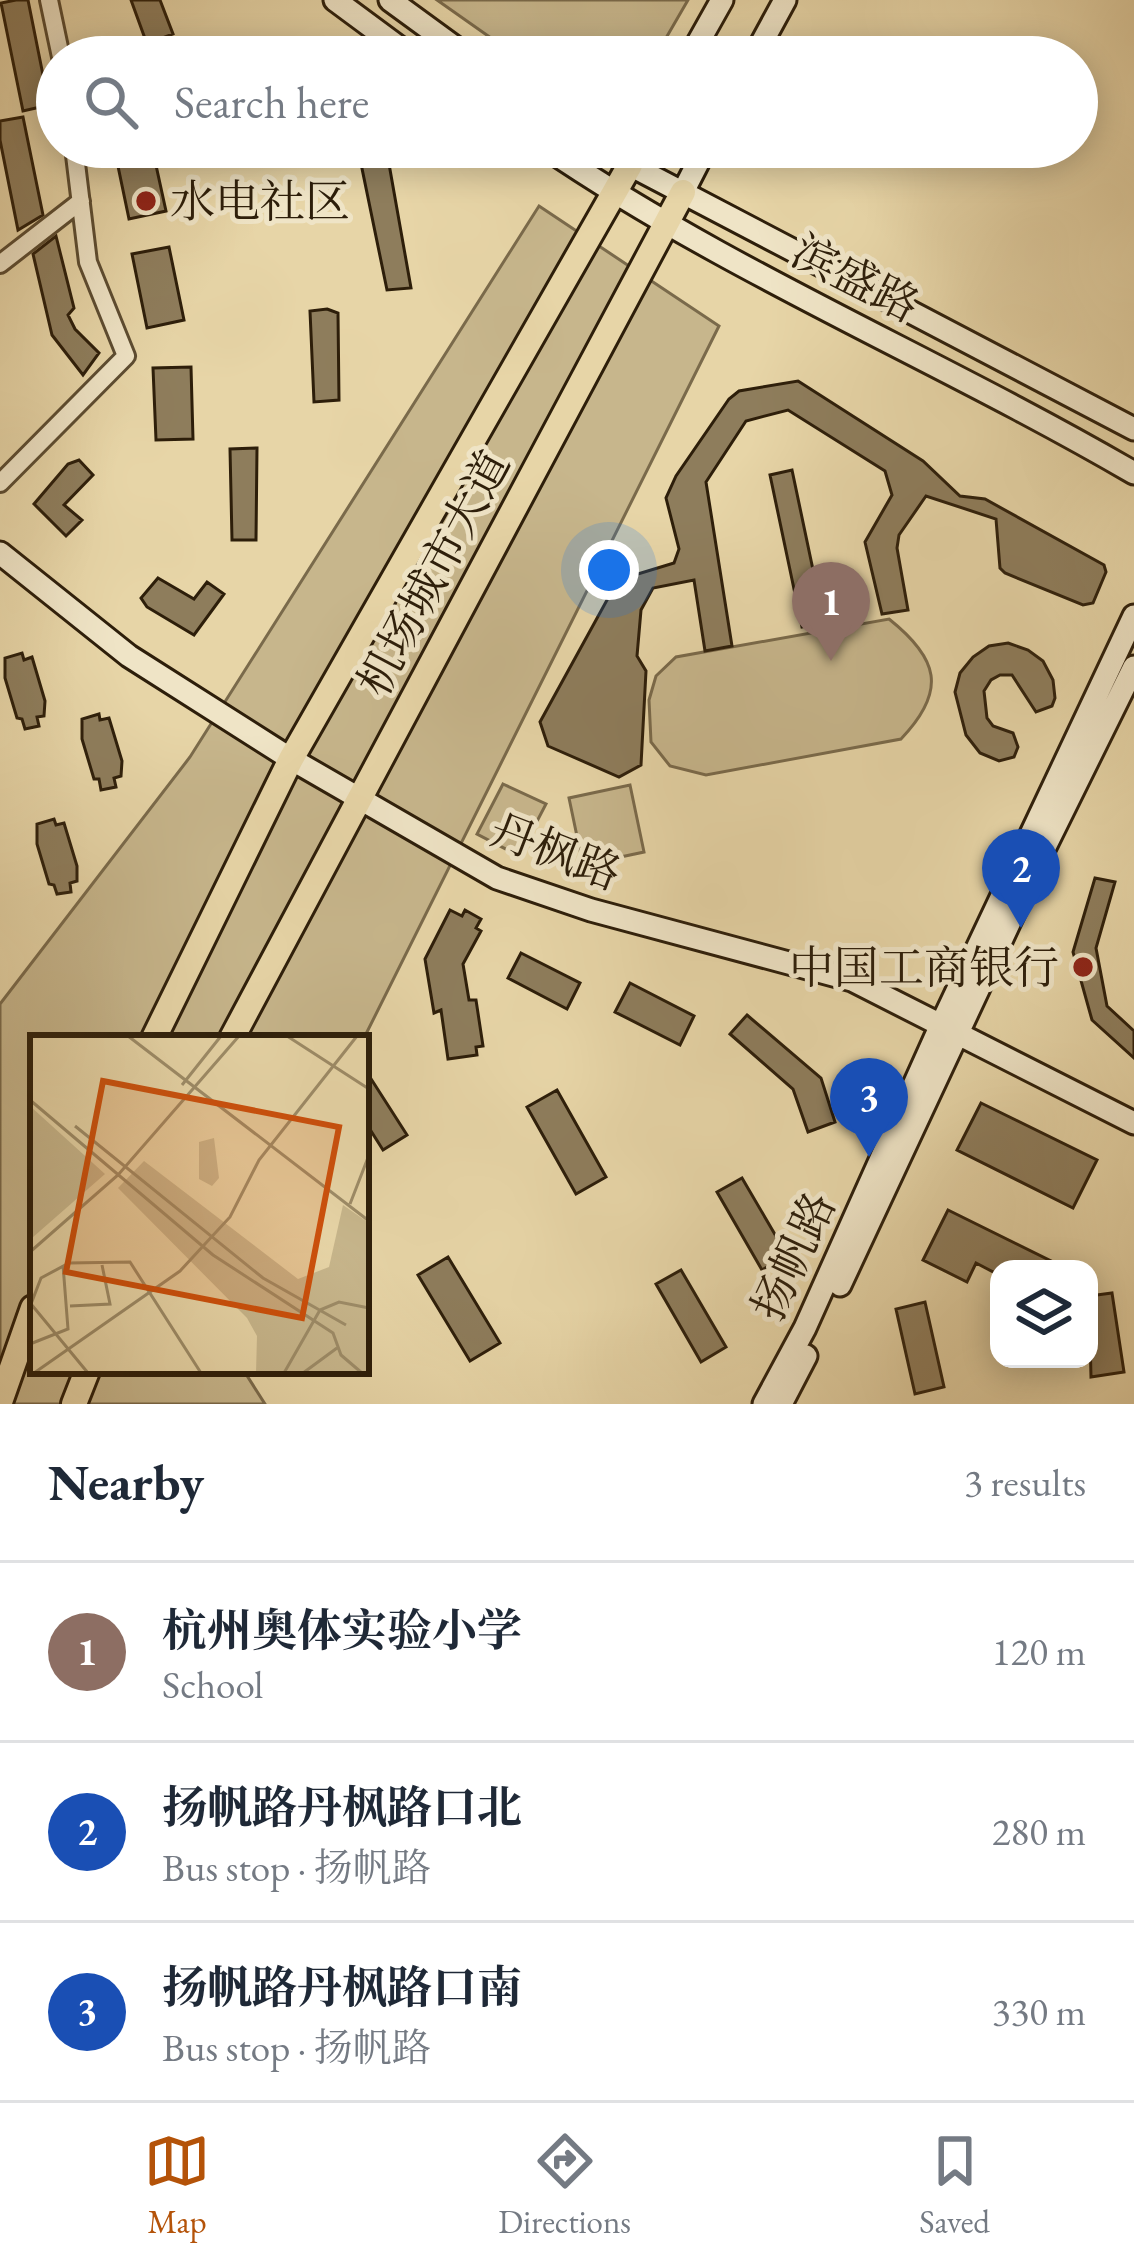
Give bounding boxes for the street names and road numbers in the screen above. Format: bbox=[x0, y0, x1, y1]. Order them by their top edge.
street label: 滨盛路 bbox=[783, 222, 929, 334]
street label: 机场城市大道 bbox=[344, 440, 522, 706]
street label: 丹枫路 bbox=[483, 800, 629, 902]
street label: 扬帆路 bbox=[738, 1183, 848, 1329]

